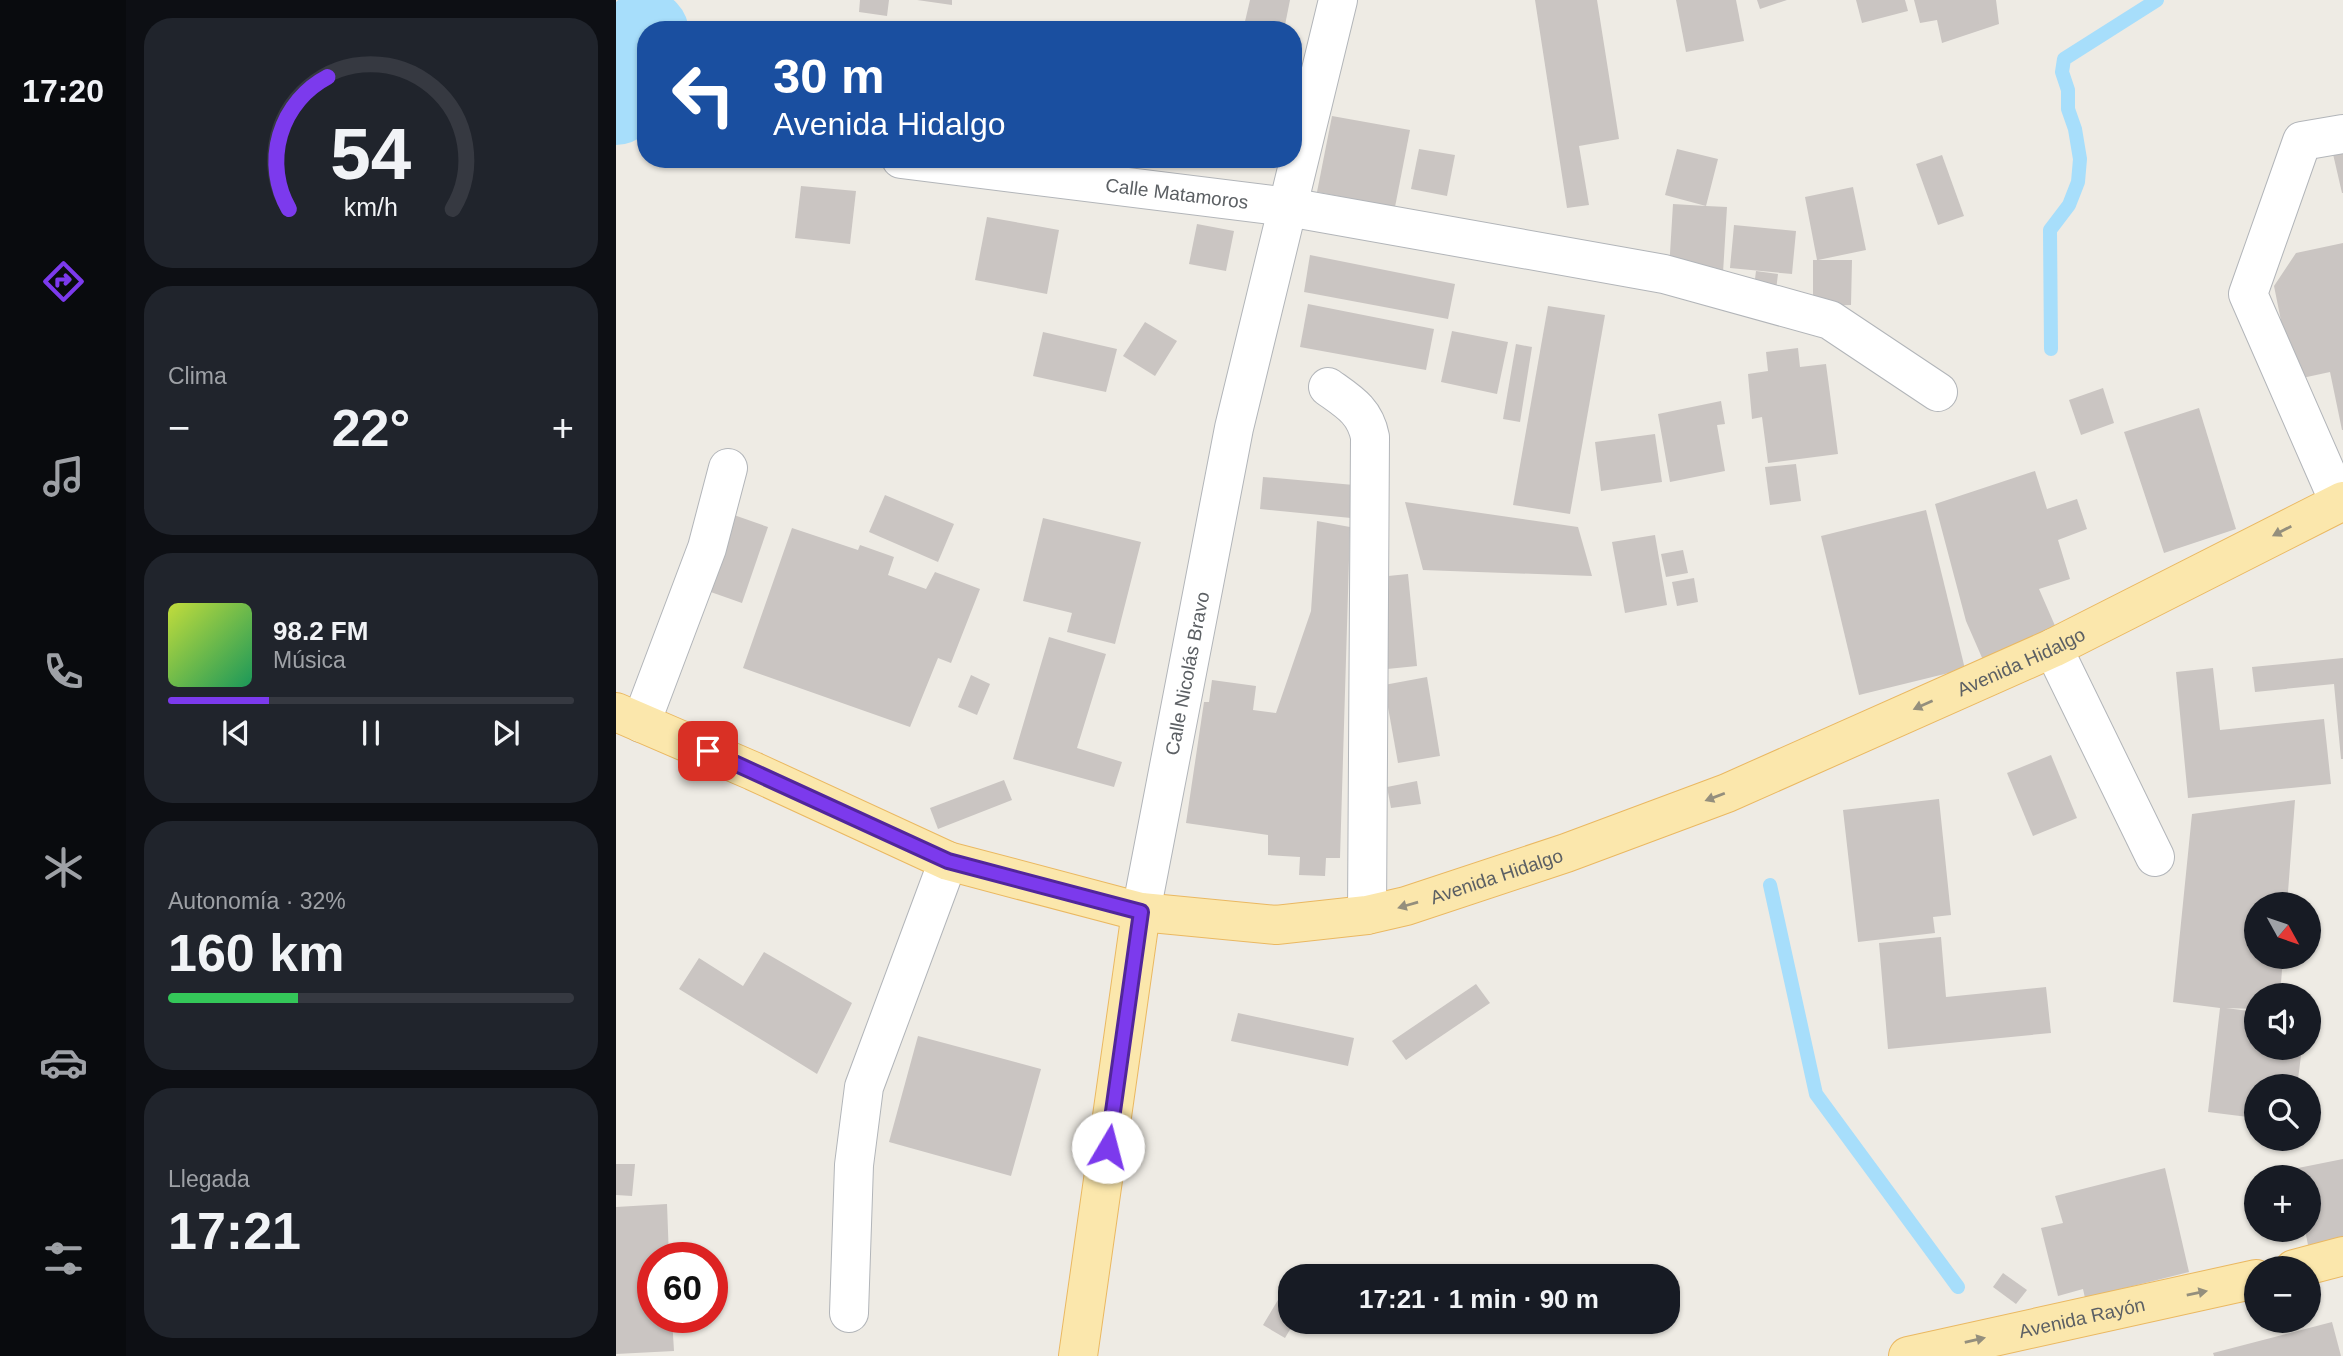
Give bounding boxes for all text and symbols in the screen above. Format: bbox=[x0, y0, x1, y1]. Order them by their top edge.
icon: left bbox=[658, 49, 749, 140]
text: 30 m bbox=[773, 49, 885, 103]
text: 17:20 bbox=[22, 73, 104, 109]
text: Avenida Hidalgo bbox=[773, 106, 1005, 142]
text: 54 bbox=[331, 113, 412, 194]
street label: Calle Matamoros bbox=[1104, 174, 1249, 212]
text: km/h bbox=[344, 193, 398, 221]
icon: directions bbox=[39, 257, 88, 306]
text: Clima bbox=[168, 363, 227, 389]
text: 22° bbox=[332, 399, 410, 457]
text: − bbox=[168, 407, 190, 449]
text: + bbox=[552, 407, 574, 449]
icon: music bbox=[39, 452, 88, 501]
one-way arrow bbox=[2272, 526, 2292, 537]
street label: Calle Nicolás Bravo bbox=[1161, 590, 1213, 757]
text: 98.2 FM bbox=[273, 616, 368, 646]
street label: Avenida Hidalgo bbox=[1954, 623, 2088, 700]
icon: phone bbox=[39, 647, 88, 696]
text: Música bbox=[273, 647, 346, 673]
one-way arrow bbox=[1913, 699, 1933, 711]
icon: previous bbox=[217, 714, 255, 752]
icon: pause bbox=[352, 714, 390, 752]
icon: next bbox=[487, 714, 525, 752]
pin bbox=[678, 721, 738, 781]
icon: arrive bbox=[689, 732, 727, 770]
one-way arrow bbox=[1704, 792, 1725, 803]
icon: climate bbox=[39, 843, 88, 892]
street label: Avenida Hidalgo bbox=[1428, 844, 1565, 908]
text: Autonomía · 32% bbox=[168, 888, 346, 914]
north arrow bbox=[2244, 892, 2320, 970]
map controls bbox=[2244, 892, 2321, 1333]
one-way arrow bbox=[1397, 900, 1419, 911]
text: 160 km bbox=[168, 924, 344, 982]
button: sound bbox=[2244, 983, 2321, 1060]
icon: car bbox=[39, 1038, 88, 1087]
button: search bbox=[2244, 1074, 2321, 1151]
position arrow bbox=[1071, 1110, 1145, 1184]
button: + bbox=[2244, 1165, 2321, 1242]
text: Llegada bbox=[168, 1166, 250, 1192]
text: 17:21 bbox=[168, 1202, 301, 1260]
icon: filters bbox=[39, 1234, 88, 1283]
speed limit sign: 60 bbox=[637, 1242, 728, 1333]
button: − bbox=[2244, 1256, 2321, 1333]
text: 17:21 · 1 min · 90 m bbox=[1359, 1284, 1599, 1314]
one-way arrow bbox=[2186, 1287, 2208, 1298]
street label: Avenida Rayón bbox=[2017, 1293, 2147, 1342]
one-way arrow bbox=[1964, 1335, 1986, 1346]

